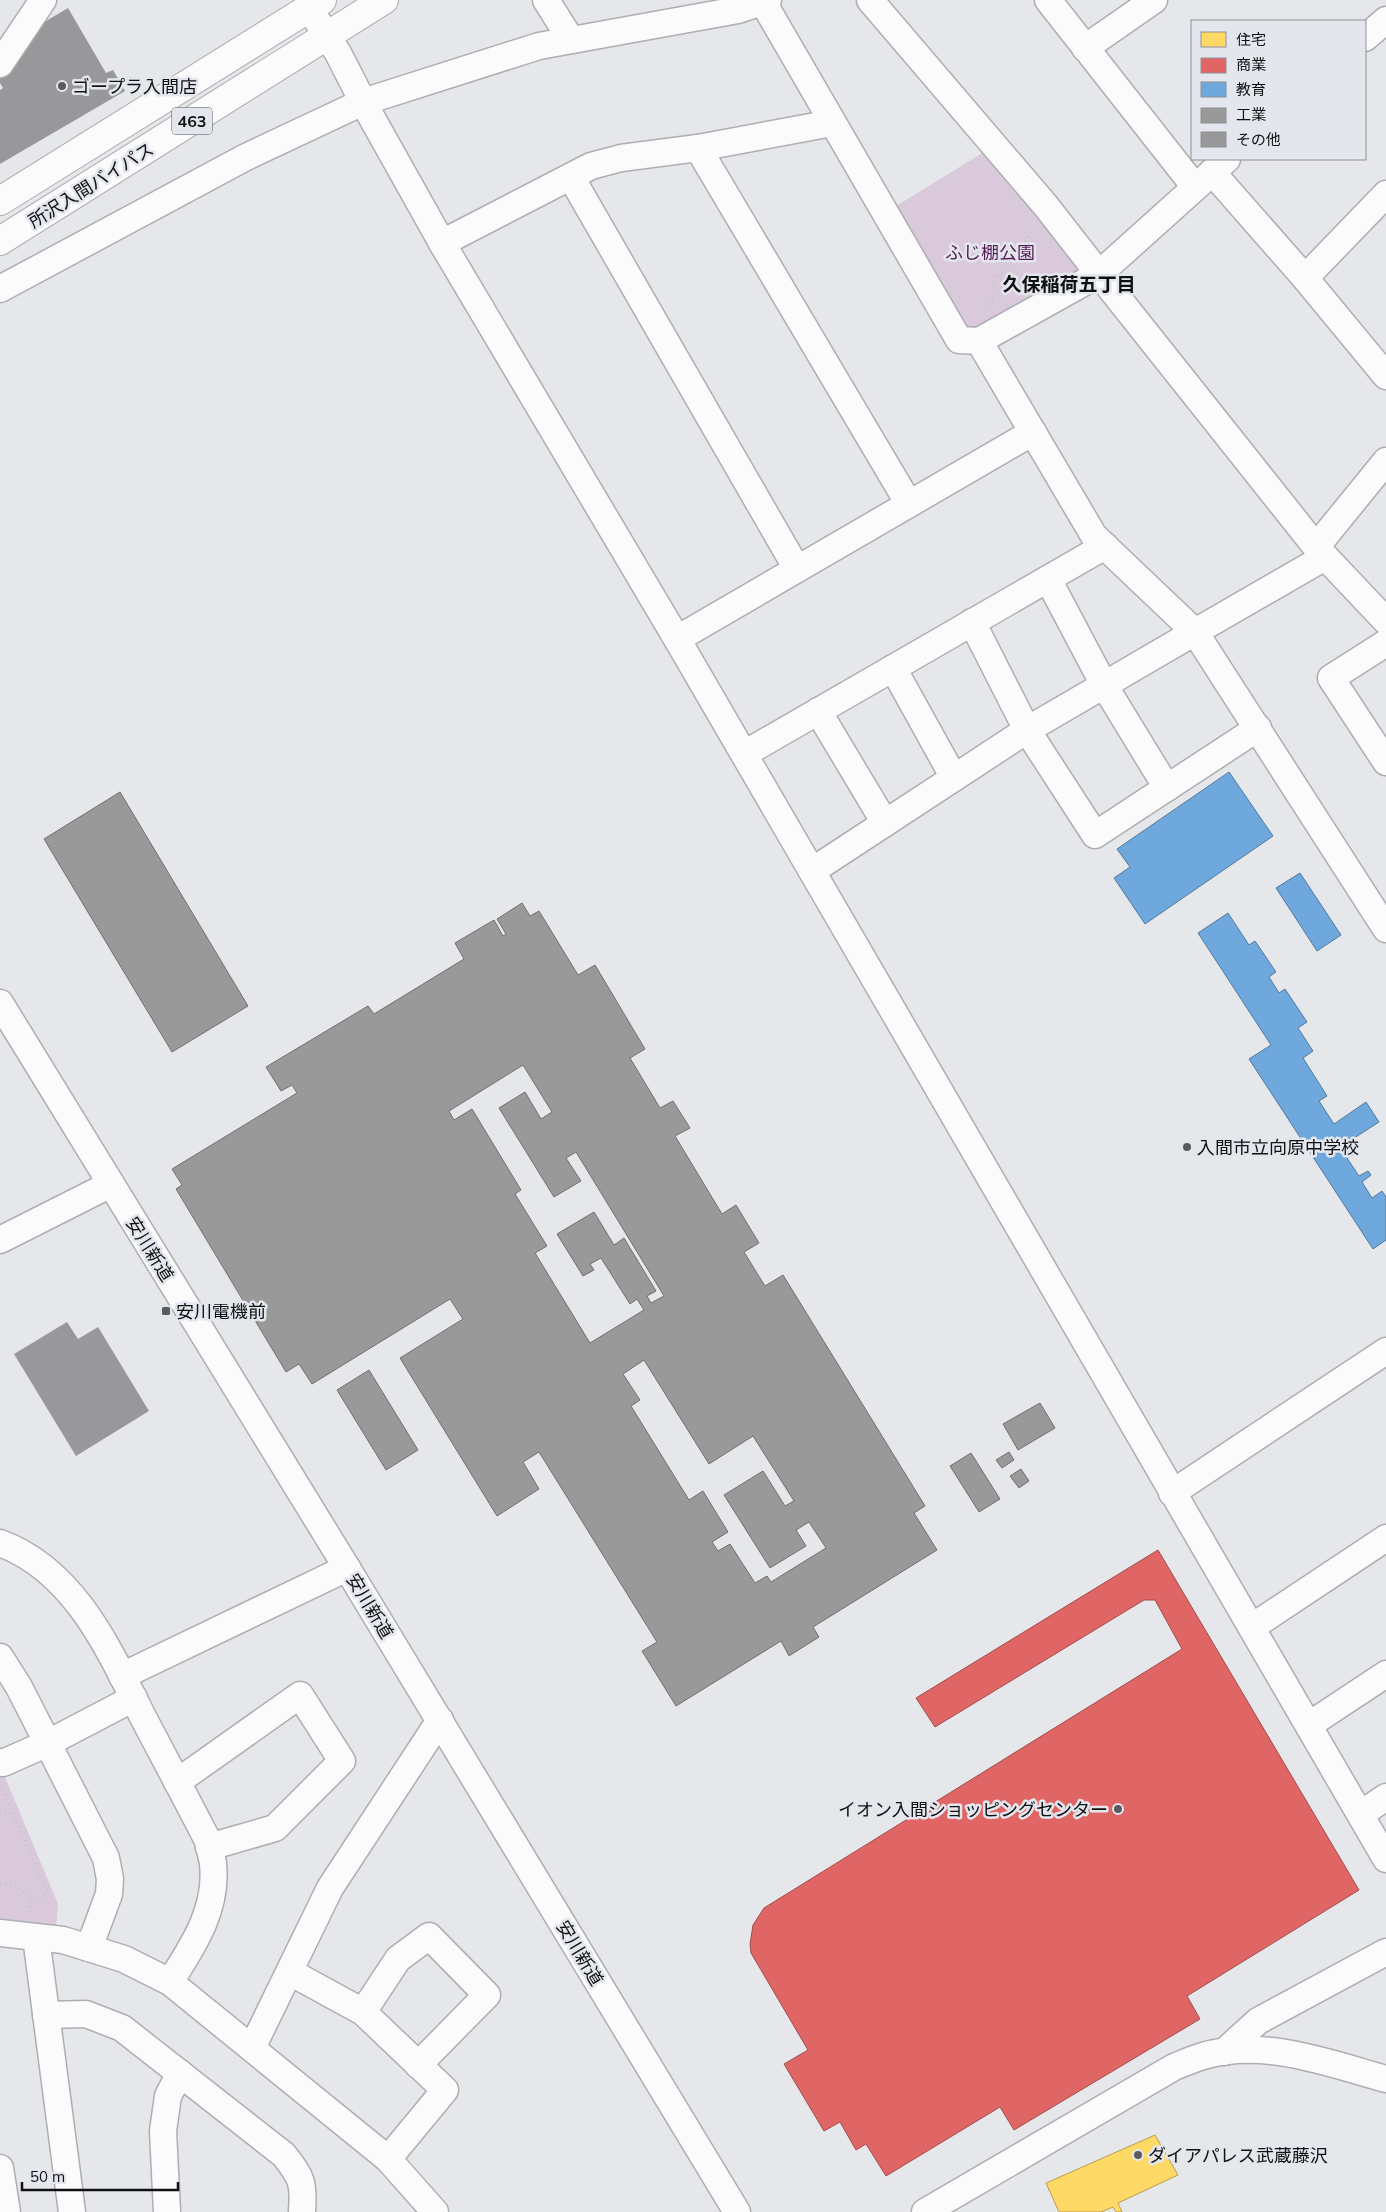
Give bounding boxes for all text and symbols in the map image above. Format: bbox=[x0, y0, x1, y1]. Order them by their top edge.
legend bbox=[1191, 20, 1366, 160]
text: 住宅 bbox=[1236, 30, 1266, 49]
text: 商業 bbox=[1236, 55, 1266, 74]
place label: ゴープラ入間店 bbox=[72, 75, 197, 98]
marker: ゴープラ入間店 bbox=[56, 80, 68, 92]
text: 教育 bbox=[1236, 80, 1266, 99]
text: 工業 bbox=[1236, 105, 1266, 124]
road number: 463 bbox=[172, 108, 212, 134]
text: その他 bbox=[1236, 130, 1281, 149]
street label: 所沢入間バイパス bbox=[24, 137, 158, 233]
park label: ふじ棚公園 bbox=[945, 241, 1035, 264]
district label: 久保稲荷五丁目 bbox=[1002, 272, 1136, 296]
place label: 入間市立向原中学校 bbox=[1197, 1136, 1359, 1159]
marker: 入間市立向原中学校 bbox=[1181, 1141, 1193, 1153]
street label: 安川新道 bbox=[121, 1212, 179, 1286]
place label: 安川電機前 bbox=[176, 1300, 266, 1323]
marker: 安川電機前 bbox=[160, 1305, 172, 1317]
street label: 安川新道 bbox=[342, 1569, 398, 1643]
place label: イオン入間ショッピングセンター bbox=[838, 1798, 1108, 1821]
marker: イオン入間ショッピングセンター bbox=[1112, 1803, 1124, 1815]
street label: 安川新道 bbox=[552, 1916, 608, 1990]
place label: ダイアパレス武蔵藤沢 bbox=[1148, 2144, 1328, 2167]
marker: ダイアパレス武蔵藤沢 bbox=[1132, 2149, 1144, 2161]
scale bar bbox=[22, 2160, 179, 2192]
text: 50 m bbox=[30, 2167, 65, 2186]

